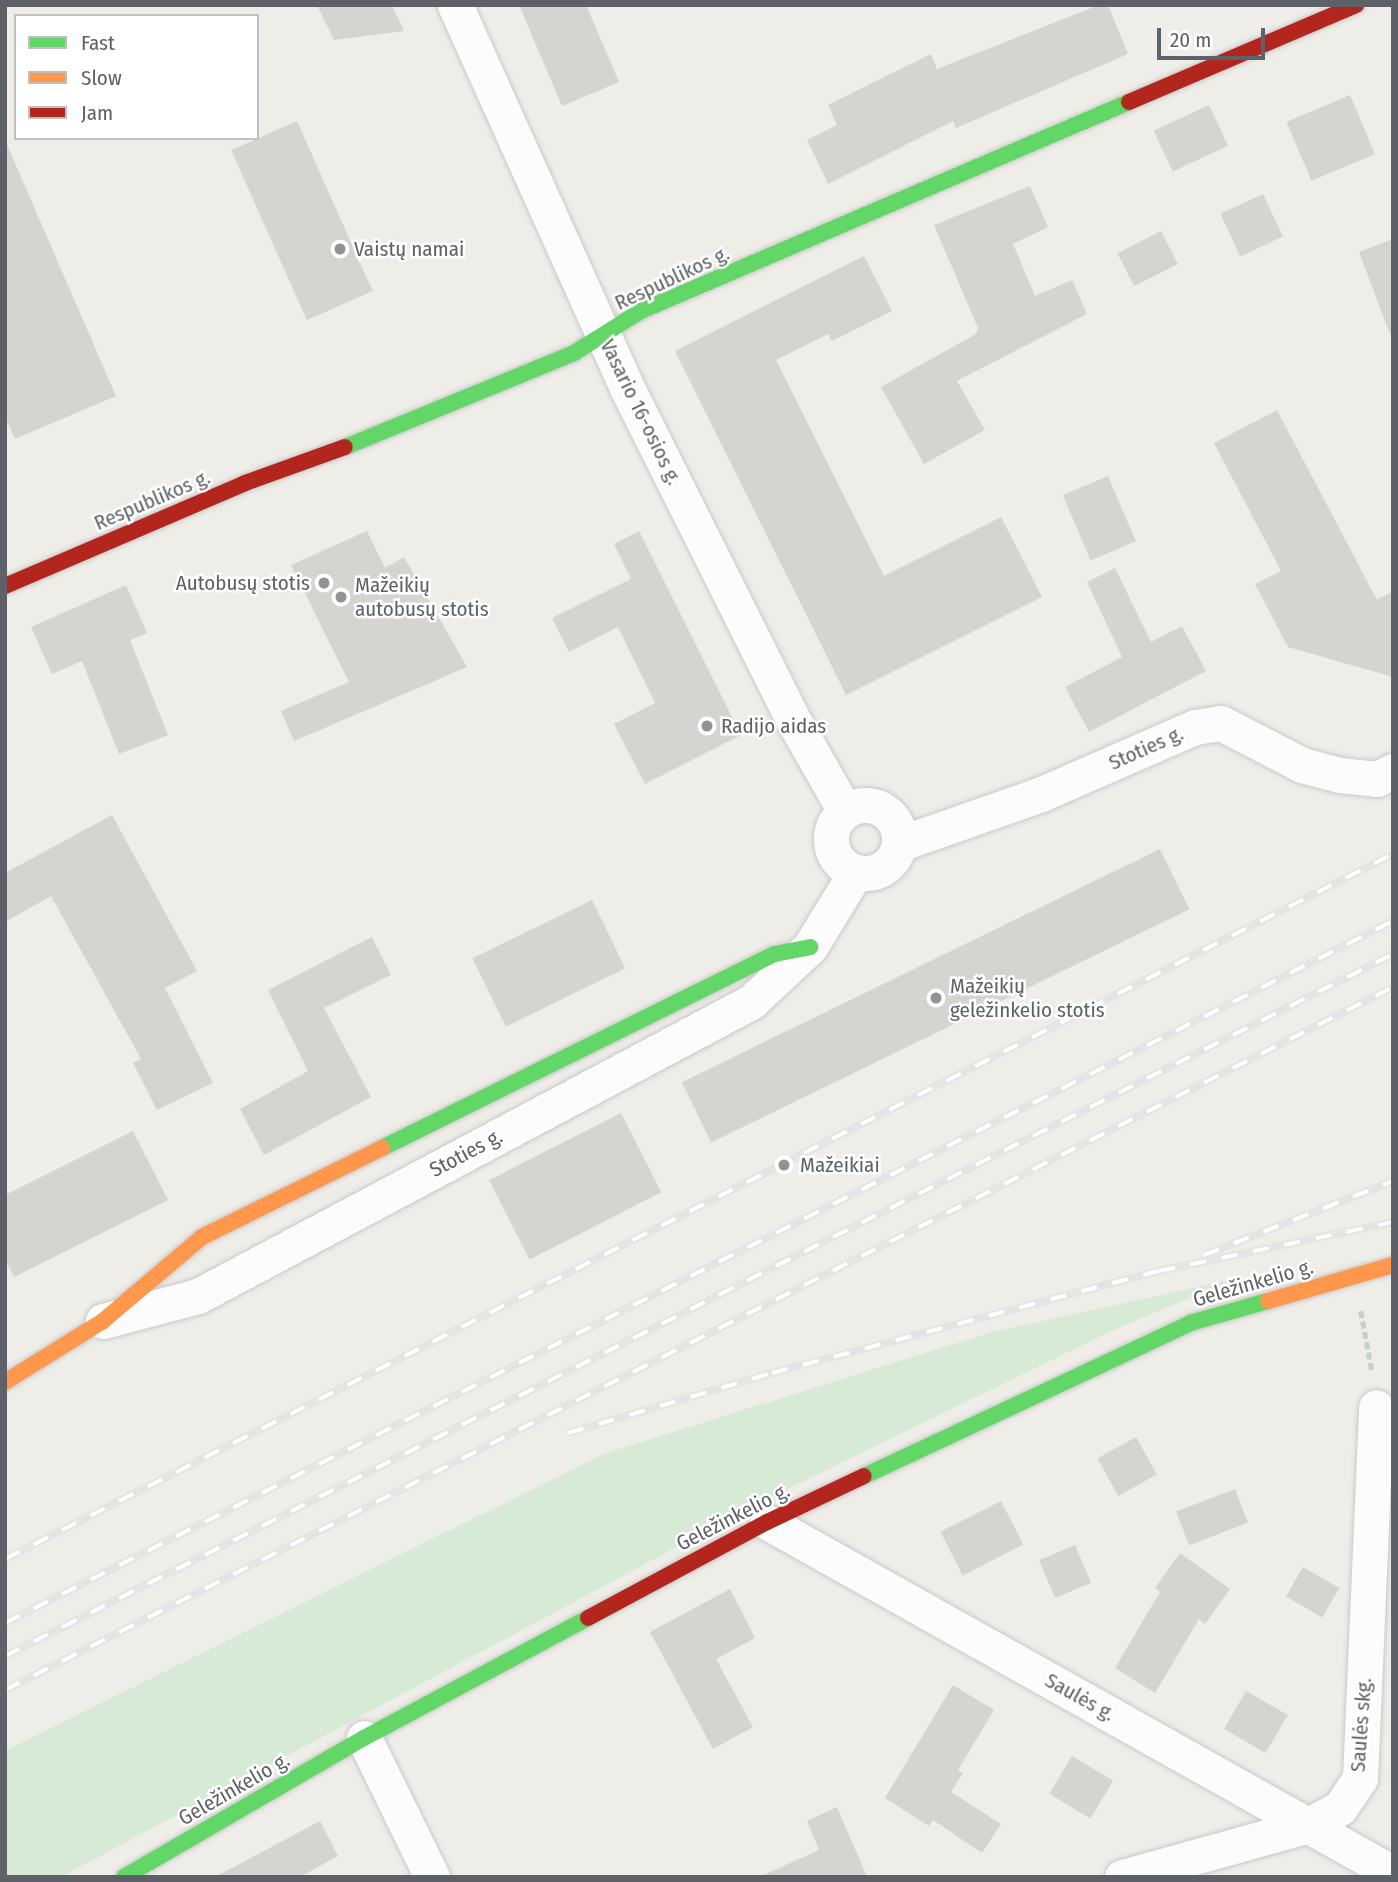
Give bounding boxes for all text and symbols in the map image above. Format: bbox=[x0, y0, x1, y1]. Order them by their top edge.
legend bbox=[14, 14, 259, 140]
scale bar bbox=[1160, 14, 1268, 58]
text: 20 m bbox=[1170, 27, 1211, 53]
text: Fast bbox=[81, 30, 115, 56]
text: Slow bbox=[81, 65, 122, 91]
text: Jam bbox=[81, 100, 113, 126]
place label: Vaistų namai bbox=[354, 236, 464, 262]
street label: Respublikos g. bbox=[611, 240, 733, 316]
marker: Vaistų namai bbox=[332, 241, 348, 257]
street label: Vasario 16-osios g. bbox=[595, 335, 687, 489]
street label: Respublikos g. bbox=[90, 464, 214, 536]
place label: Autobusų stotis bbox=[176, 570, 310, 596]
place label: Mažeikių autobusų stotis bbox=[355, 572, 489, 622]
marker: Autobusų stotis bbox=[316, 575, 332, 591]
marker: Mažeikių autobusų stotis bbox=[333, 589, 349, 605]
place label: Radijo aidas bbox=[721, 713, 826, 739]
marker: Radijo aidas bbox=[699, 718, 715, 734]
street label: Stoties g. bbox=[1105, 720, 1187, 776]
place label: Mažeikių geležinkelio stotis bbox=[950, 973, 1105, 1023]
marker: Mažeikių geležinkelio stotis bbox=[928, 990, 944, 1006]
street label: Stoties g. bbox=[425, 1123, 507, 1183]
place label: Mažeikiai bbox=[800, 1152, 880, 1178]
marker: Mažeikiai bbox=[774, 1155, 794, 1175]
street label: Geležinkelio g. bbox=[1190, 1254, 1316, 1312]
street label: Geležinkelio g. bbox=[672, 1478, 794, 1556]
street label: Saulės g. bbox=[1041, 1668, 1119, 1726]
street label: Saulės skg. bbox=[1345, 1677, 1377, 1773]
street label: Geležinkelio g. bbox=[174, 1747, 294, 1831]

